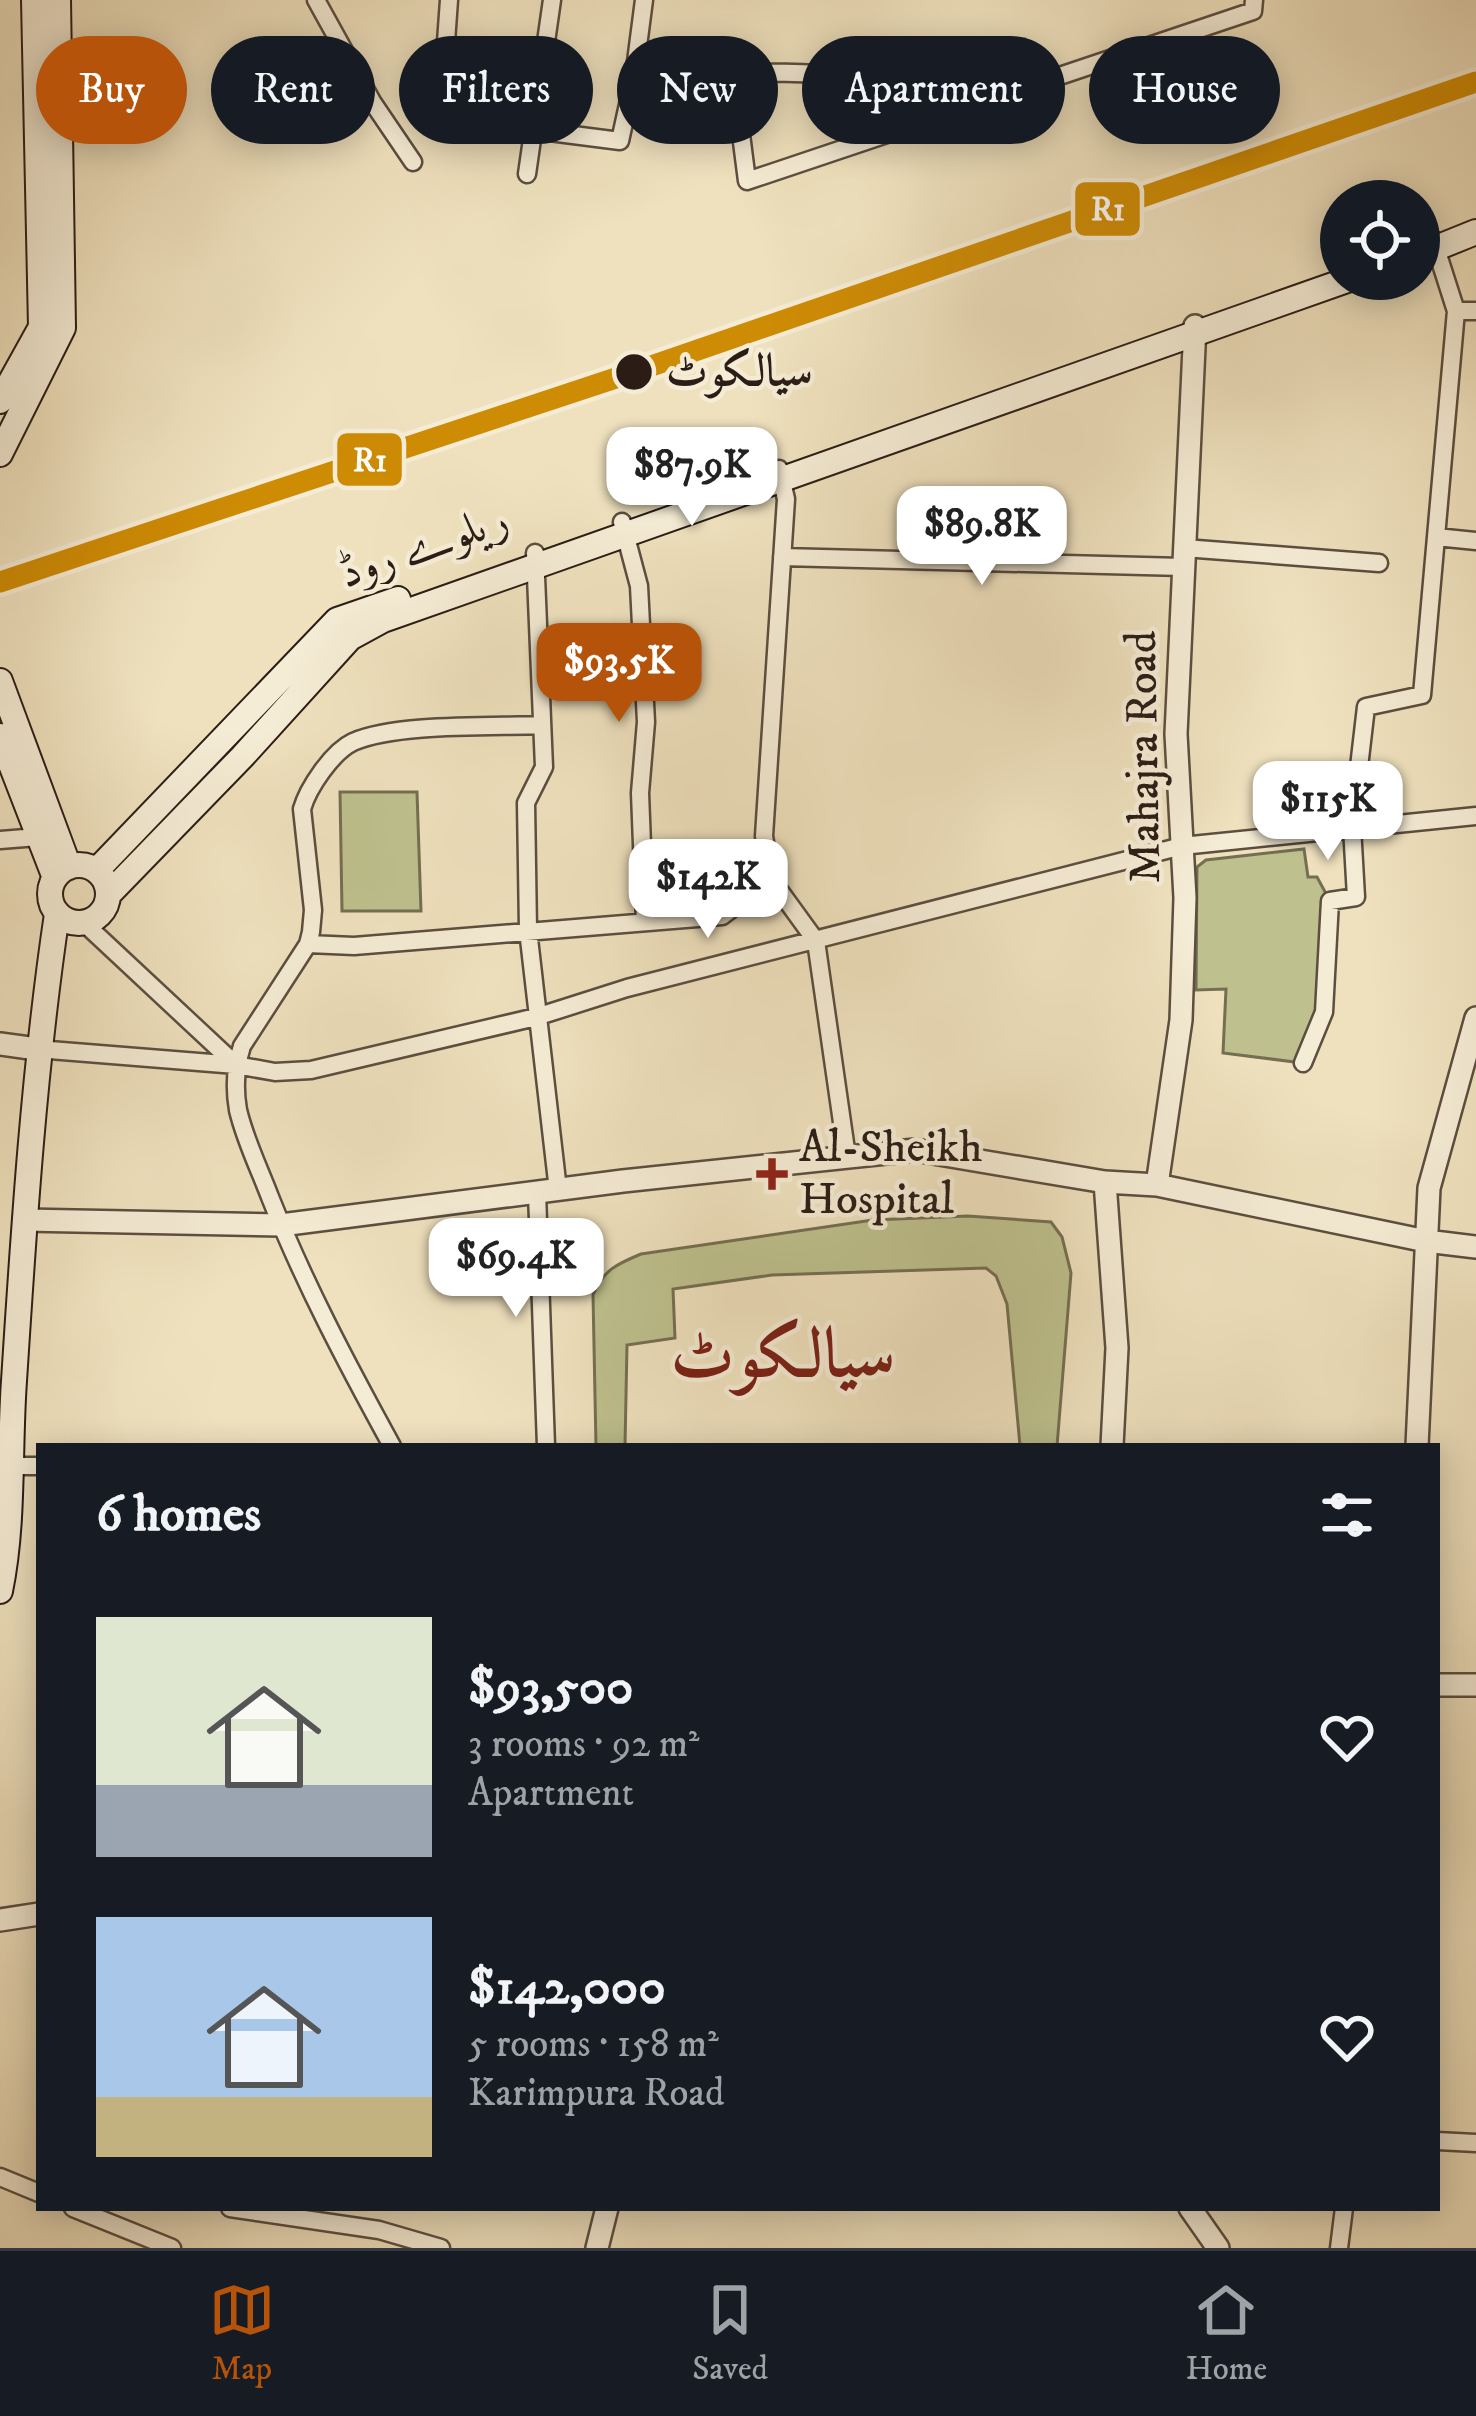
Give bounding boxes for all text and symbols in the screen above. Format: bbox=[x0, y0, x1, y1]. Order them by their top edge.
chip: Buy bbox=[36, 36, 187, 144]
chip: Rent bbox=[211, 36, 375, 144]
chip: Filters bbox=[399, 36, 593, 144]
chip: New bbox=[617, 36, 778, 144]
chip: Apartment bbox=[802, 36, 1065, 144]
chip: House bbox=[1089, 36, 1280, 144]
line badge: R1 bbox=[1073, 180, 1142, 238]
map controls bbox=[1320, 180, 1440, 300]
button: locate bbox=[1320, 180, 1440, 300]
text: R1 bbox=[1091, 190, 1125, 231]
place label: سیالکوٹ bbox=[666, 344, 813, 400]
marker: سیالکوٹ bbox=[613, 351, 655, 393]
pin: $87.9K bbox=[594, 427, 790, 529]
line badge: R1 bbox=[335, 431, 404, 488]
text: R1 bbox=[353, 441, 387, 482]
text: $87.9K bbox=[633, 441, 751, 490]
pin: $89.8K bbox=[884, 486, 1080, 588]
street label: ریلوے روڈ bbox=[332, 492, 516, 602]
text: $89.8K bbox=[924, 500, 1040, 549]
pin: $93.5K bbox=[521, 623, 717, 725]
street label: Mahajra Road bbox=[1114, 630, 1174, 884]
text: $93.5K bbox=[564, 637, 674, 686]
pin: $115K bbox=[1244, 761, 1412, 863]
text: $115K bbox=[1280, 775, 1376, 824]
pin: $142K bbox=[624, 839, 792, 941]
text: $142K bbox=[656, 853, 760, 902]
place label: Al-Sheikh Hospital bbox=[799, 1120, 983, 1228]
marker: Al-Sheikh Hospital bbox=[756, 1158, 788, 1190]
pin: $69.4K bbox=[418, 1218, 614, 1320]
text: $69.4K bbox=[456, 1232, 576, 1281]
district label: سیالکوٹ bbox=[671, 1313, 895, 1399]
icon: filters bbox=[1314, 1482, 1380, 1548]
text: 6 homes bbox=[96, 1483, 261, 1547]
text: $93,500 bbox=[468, 1656, 634, 1720]
icon: home bbox=[192, 1665, 336, 1809]
icon: heart bbox=[1314, 1704, 1380, 1770]
text: 3 rooms · 92 m² bbox=[468, 1720, 700, 1769]
text: Apartment bbox=[468, 1769, 634, 1818]
text: $142,000 bbox=[468, 1956, 666, 2020]
icon: home bbox=[192, 1965, 336, 2109]
icon: heart bbox=[1314, 2004, 1380, 2070]
text: 5 rooms · 158 m² bbox=[468, 2020, 719, 2069]
text: Karimpura Road bbox=[468, 2069, 724, 2118]
tab: Map bbox=[209, 2277, 275, 2390]
tab: Saved bbox=[692, 2277, 768, 2390]
tab: Home bbox=[1186, 2277, 1267, 2390]

